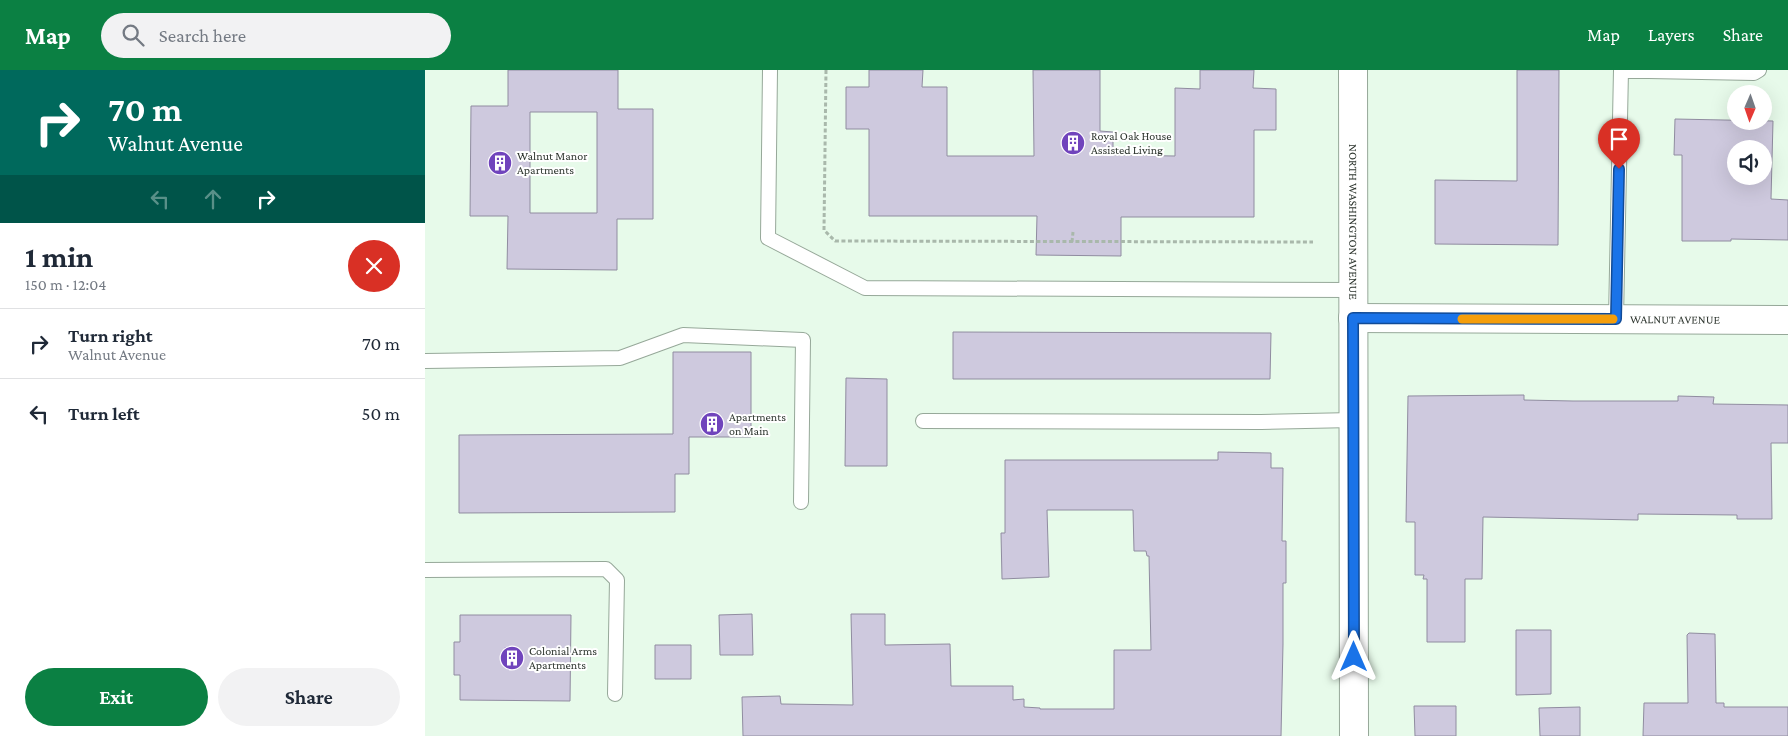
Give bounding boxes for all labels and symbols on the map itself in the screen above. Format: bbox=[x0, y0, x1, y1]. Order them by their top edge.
north arrow bbox=[1727, 85, 1773, 130]
pin bbox=[1598, 118, 1640, 169]
place label: Royal Oak House Assisted Living bbox=[1091, 129, 1172, 157]
building icon: Royal Oak House Assisted Living bbox=[1060, 130, 1086, 156]
street label: NORTH WASHINGTON AVENUE bbox=[1346, 144, 1360, 300]
place label: Walnut Manor Apartments bbox=[517, 149, 588, 177]
building icon: Walnut Manor Apartments bbox=[487, 150, 513, 176]
street label: WALNUT AVENUE bbox=[1630, 312, 1721, 327]
place label: Apartments on Main bbox=[729, 410, 786, 438]
building icon: Apartments on Main bbox=[699, 411, 725, 437]
position arrow bbox=[1327, 630, 1379, 682]
place label: Colonial Arms Apartments bbox=[529, 644, 597, 672]
building icon: Colonial Arms Apartments bbox=[499, 645, 525, 671]

